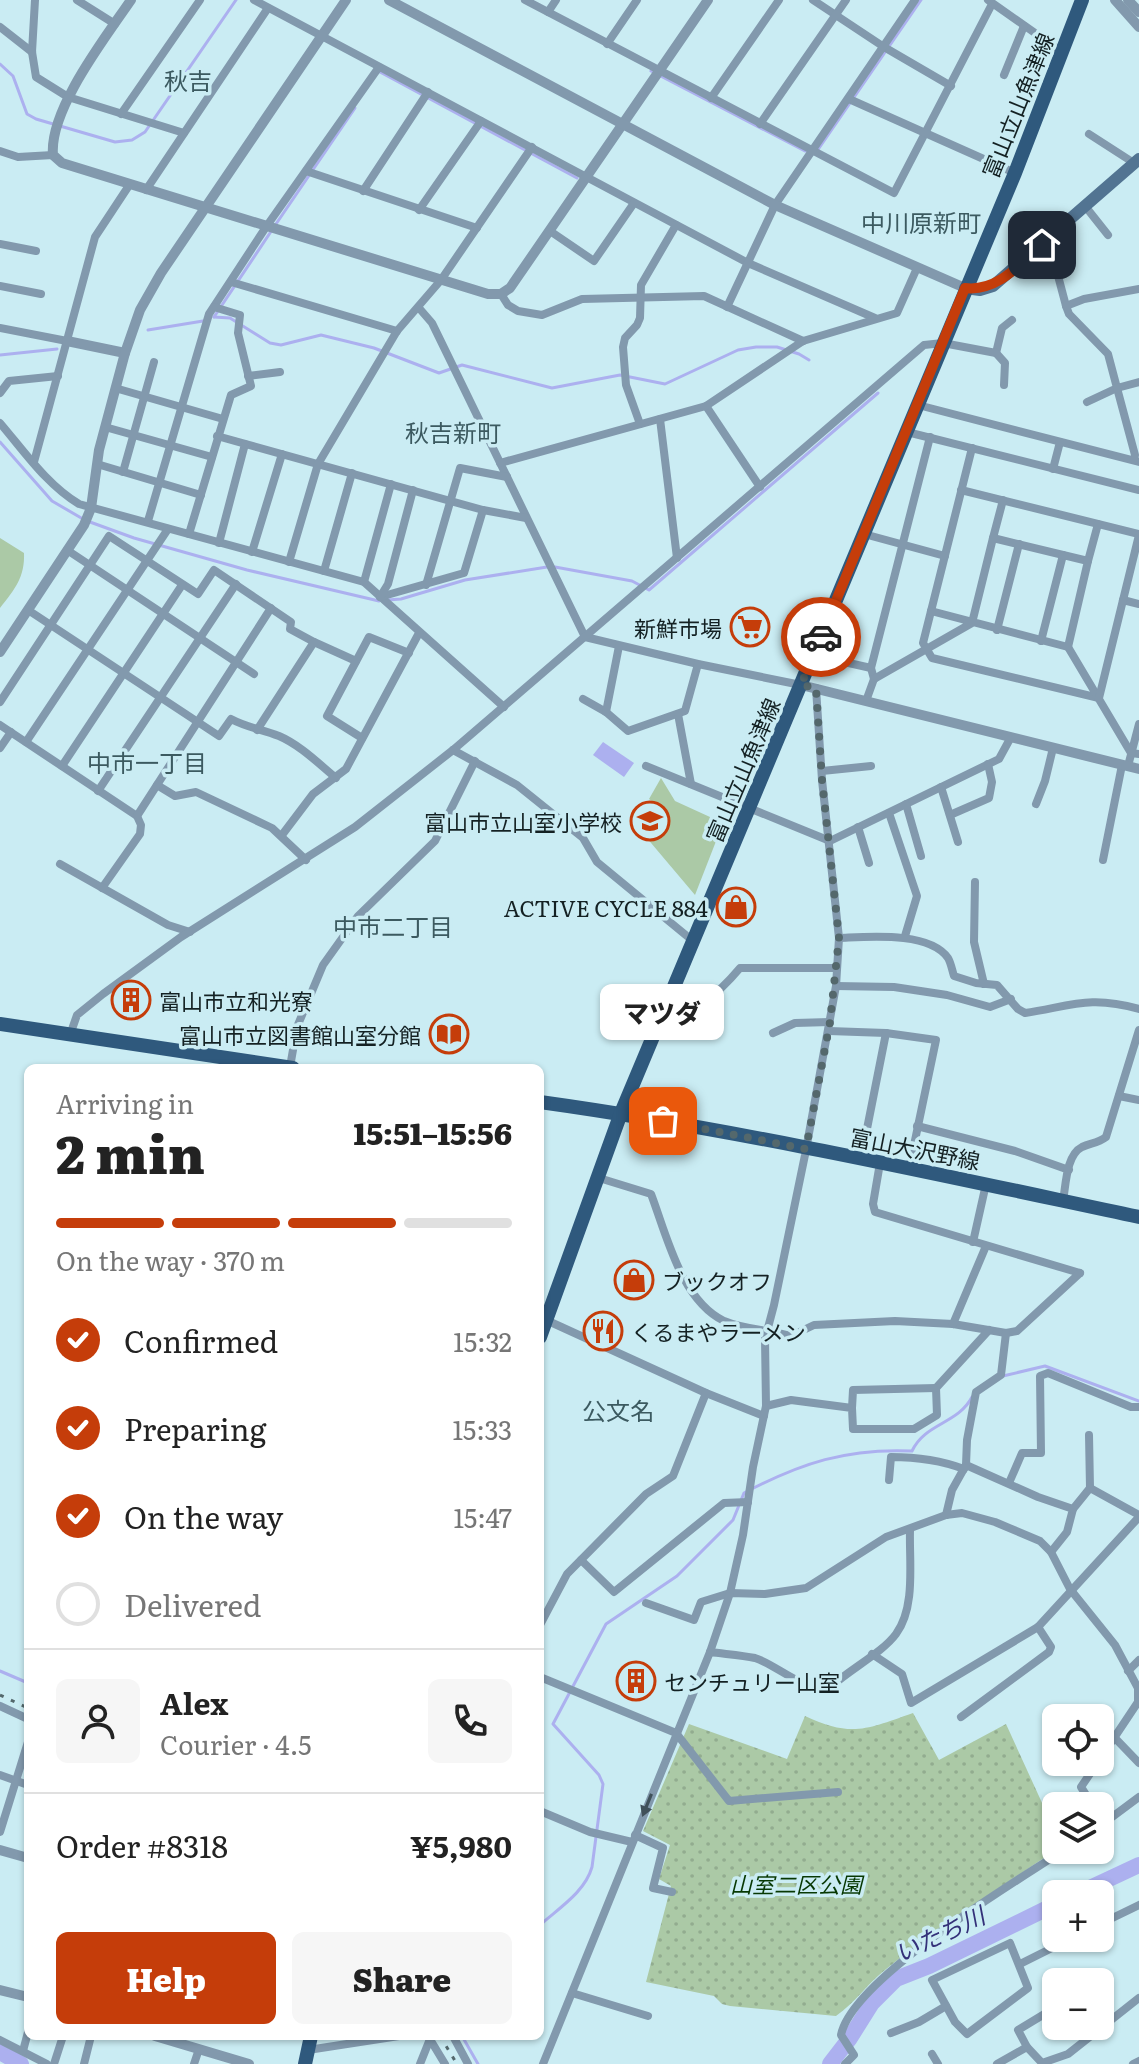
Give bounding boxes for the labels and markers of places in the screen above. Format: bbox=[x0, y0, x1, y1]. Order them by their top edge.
pin bbox=[1008, 211, 1076, 279]
supermarket icon: 新鮮市場 bbox=[729, 606, 771, 648]
place label: 新鮮市場 bbox=[634, 611, 722, 644]
school or university icon: 富山市立山室小学校 bbox=[629, 800, 671, 842]
place label: 富山市立山室小学校 bbox=[424, 805, 622, 838]
shop icon: ACTIVE CYCLE 884 bbox=[715, 886, 757, 928]
place label: ACTIVE CYCLE 884 bbox=[504, 891, 708, 924]
building icon: 富山市立和光寮 bbox=[110, 979, 152, 1021]
place label: 富山市立和光寮 bbox=[159, 984, 313, 1017]
callout: マツダ bbox=[601, 985, 725, 1041]
library icon: 富山市立図書館山室分館 bbox=[428, 1013, 470, 1055]
place label: 富山市立図書館山室分館 bbox=[179, 1018, 421, 1051]
pin bbox=[629, 1087, 697, 1155]
shop icon: ブックオフ bbox=[613, 1259, 655, 1301]
place label: ブックオフ bbox=[662, 1264, 772, 1297]
restaurant icon: くるまやラーメン bbox=[582, 1310, 624, 1352]
place label: くるまやラーメン bbox=[631, 1315, 806, 1348]
building icon: センチュリー山室 bbox=[615, 1660, 657, 1702]
place label: センチュリー山室 bbox=[664, 1665, 840, 1698]

